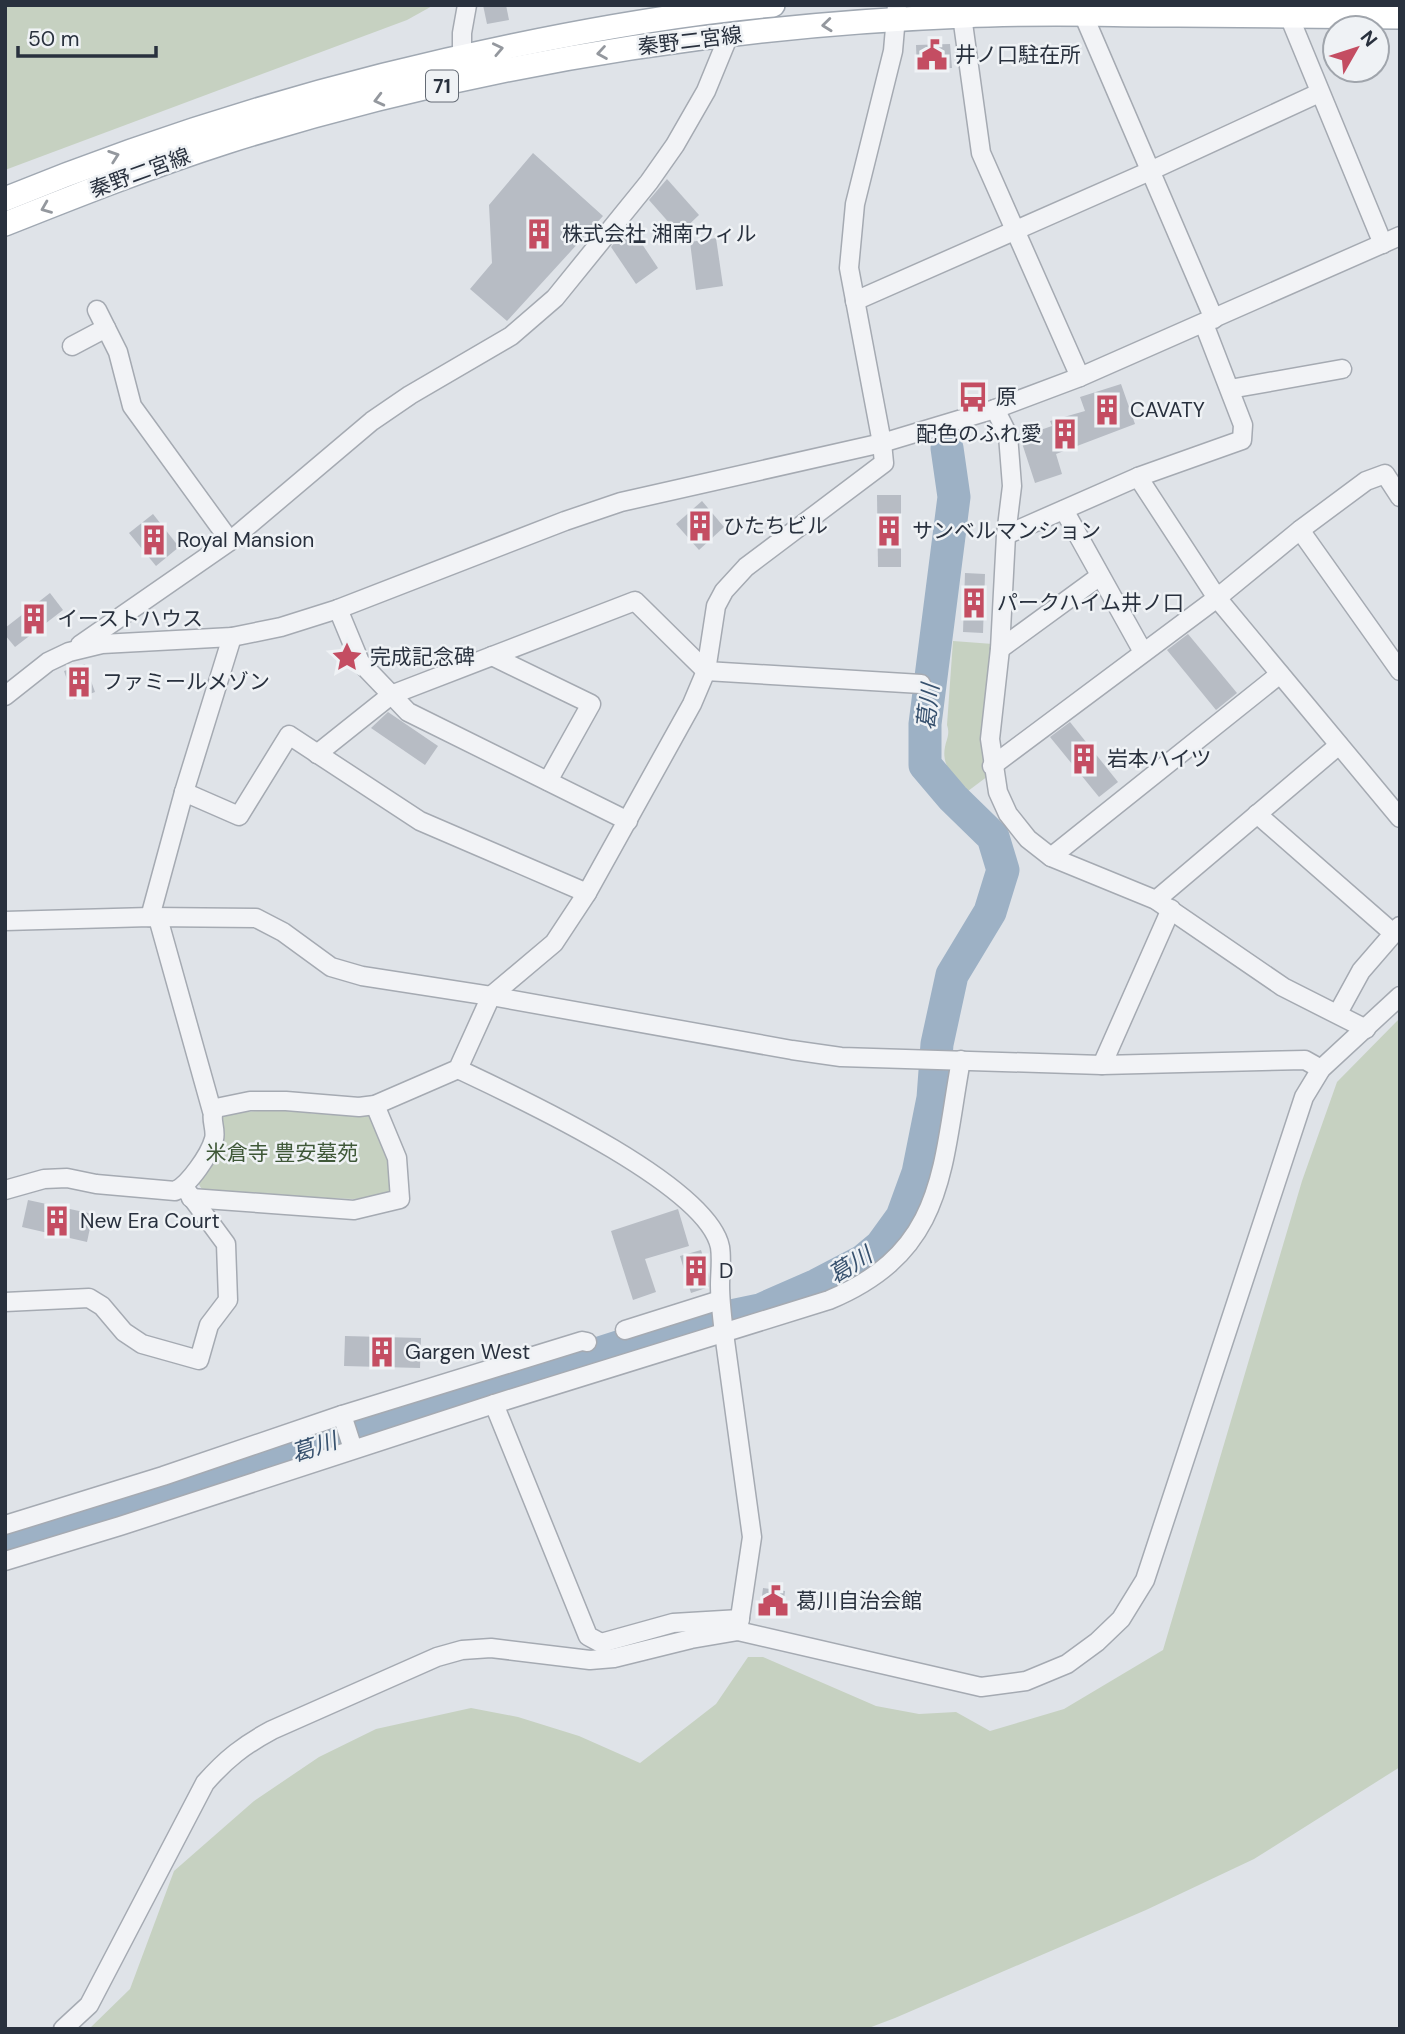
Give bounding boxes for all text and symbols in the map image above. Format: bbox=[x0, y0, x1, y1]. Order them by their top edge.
scale bar bbox=[18, 14, 156, 58]
north arrow bbox=[1321, 14, 1391, 84]
one-way arrow bbox=[822, 17, 833, 32]
street label: 秦野二宮線 bbox=[636, 21, 744, 61]
text: 50 m bbox=[28, 25, 79, 53]
text: N bbox=[1355, 25, 1383, 52]
public building icon: 井ノ口駐在所 bbox=[915, 38, 949, 72]
place label: 井ノ口駐在所 bbox=[955, 41, 1081, 69]
one-way arrow bbox=[492, 42, 504, 57]
one-way arrow bbox=[596, 45, 608, 60]
road number: 71 bbox=[426, 71, 458, 102]
one-way arrow bbox=[373, 92, 385, 107]
street label: 秦野二宮線 bbox=[86, 142, 194, 204]
one-way arrow bbox=[108, 150, 120, 164]
one-way arrow bbox=[41, 199, 53, 213]
building icon: 株式会社 湘南ウィル bbox=[522, 217, 556, 251]
place label: 株式会社 湘南ウィル bbox=[562, 220, 757, 248]
bus stop icon: 原 bbox=[956, 380, 990, 414]
place label: 原 bbox=[996, 383, 1017, 411]
building icon: CAVATY bbox=[1090, 393, 1124, 427]
place label: CAVATY bbox=[1130, 396, 1205, 424]
building icon: 配色のふれ愛 bbox=[1048, 417, 1082, 451]
place label: 配色のふれ愛 bbox=[916, 420, 1042, 448]
building icon: ひたちビル bbox=[683, 509, 717, 543]
place label: ひたちビル bbox=[723, 512, 828, 540]
building icon: サンベルマンション bbox=[872, 514, 906, 548]
place label: サンベルマンション bbox=[912, 517, 1101, 545]
building icon: Royal Mansion bbox=[137, 523, 171, 557]
place label: Royal Mansion bbox=[177, 526, 314, 554]
building icon: パークハイム井ノ口 bbox=[957, 586, 991, 620]
place label: パークハイム井ノ口 bbox=[997, 589, 1184, 617]
building icon: イーストハウス bbox=[17, 602, 51, 636]
place label: イーストハウス bbox=[57, 605, 203, 633]
place icon: 完成記念碑 bbox=[330, 640, 364, 674]
place label: 完成記念碑 bbox=[370, 643, 475, 671]
building icon: ファミールメゾン bbox=[62, 665, 96, 699]
place label: ファミールメゾン bbox=[102, 668, 270, 696]
water label: 葛川 bbox=[911, 680, 946, 731]
building icon: 岩本ハイツ bbox=[1067, 742, 1101, 776]
place label: 岩本ハイツ bbox=[1107, 745, 1212, 773]
park label: 米倉寺 豊安墓苑 bbox=[206, 1139, 358, 1167]
building icon: New Era Court bbox=[40, 1204, 74, 1238]
place label: New Era Court bbox=[80, 1207, 220, 1235]
water label: 葛川 bbox=[823, 1239, 880, 1290]
building icon: D bbox=[679, 1254, 713, 1288]
place label: D bbox=[719, 1257, 733, 1285]
building icon: Gargen West bbox=[365, 1335, 399, 1369]
place label: Gargen West bbox=[405, 1338, 530, 1366]
water label: 葛川 bbox=[287, 1425, 343, 1468]
public building icon: 葛川自治会館 bbox=[756, 1584, 790, 1618]
place label: 葛川自治会館 bbox=[796, 1587, 922, 1615]

